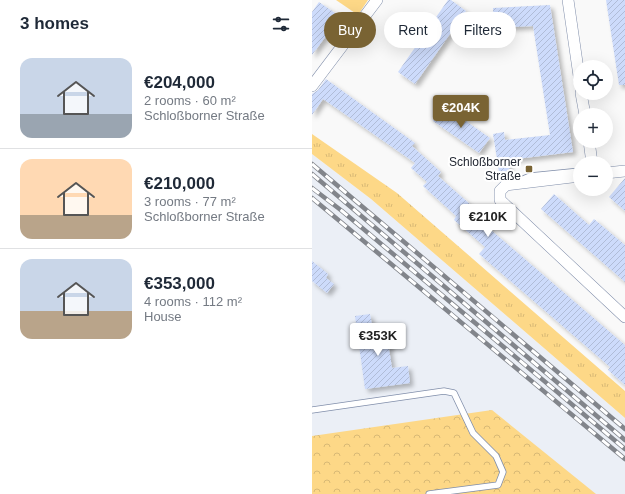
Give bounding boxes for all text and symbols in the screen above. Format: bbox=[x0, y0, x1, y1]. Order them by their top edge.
chip: Buy bbox=[324, 12, 376, 48]
chip: Rent bbox=[384, 12, 442, 48]
chip: Filters bbox=[450, 12, 516, 48]
icon: filters bbox=[270, 13, 292, 35]
text: 3 homes bbox=[20, 14, 89, 33]
map controls bbox=[573, 60, 613, 196]
button: locate bbox=[573, 60, 613, 100]
text: €204,000 bbox=[144, 73, 215, 92]
icon: home bbox=[52, 74, 100, 122]
text: 2 rooms · 60 m² bbox=[144, 93, 236, 108]
pin: €204K bbox=[433, 95, 489, 129]
text: €204K bbox=[442, 100, 480, 115]
text: Schloßborner Straße bbox=[144, 108, 265, 123]
button: + bbox=[573, 108, 613, 148]
place label: Schloßborner Straße bbox=[449, 155, 521, 183]
button: − bbox=[573, 156, 613, 196]
marker: Schloßborner Straße bbox=[524, 164, 534, 174]
text: €210,000 bbox=[144, 174, 215, 193]
icon: home bbox=[52, 175, 100, 223]
text: 3 rooms · 77 m² bbox=[144, 194, 236, 209]
pin: €210K bbox=[460, 204, 516, 238]
text: Schloßborner Straße bbox=[144, 209, 265, 224]
text: €210K bbox=[469, 209, 507, 224]
text: €353,000 bbox=[144, 274, 215, 293]
icon: home bbox=[52, 275, 100, 323]
text: 4 rooms · 112 m² bbox=[144, 294, 242, 309]
text: House bbox=[144, 309, 182, 324]
pin: €353K bbox=[350, 323, 406, 357]
text: €353K bbox=[359, 328, 397, 343]

